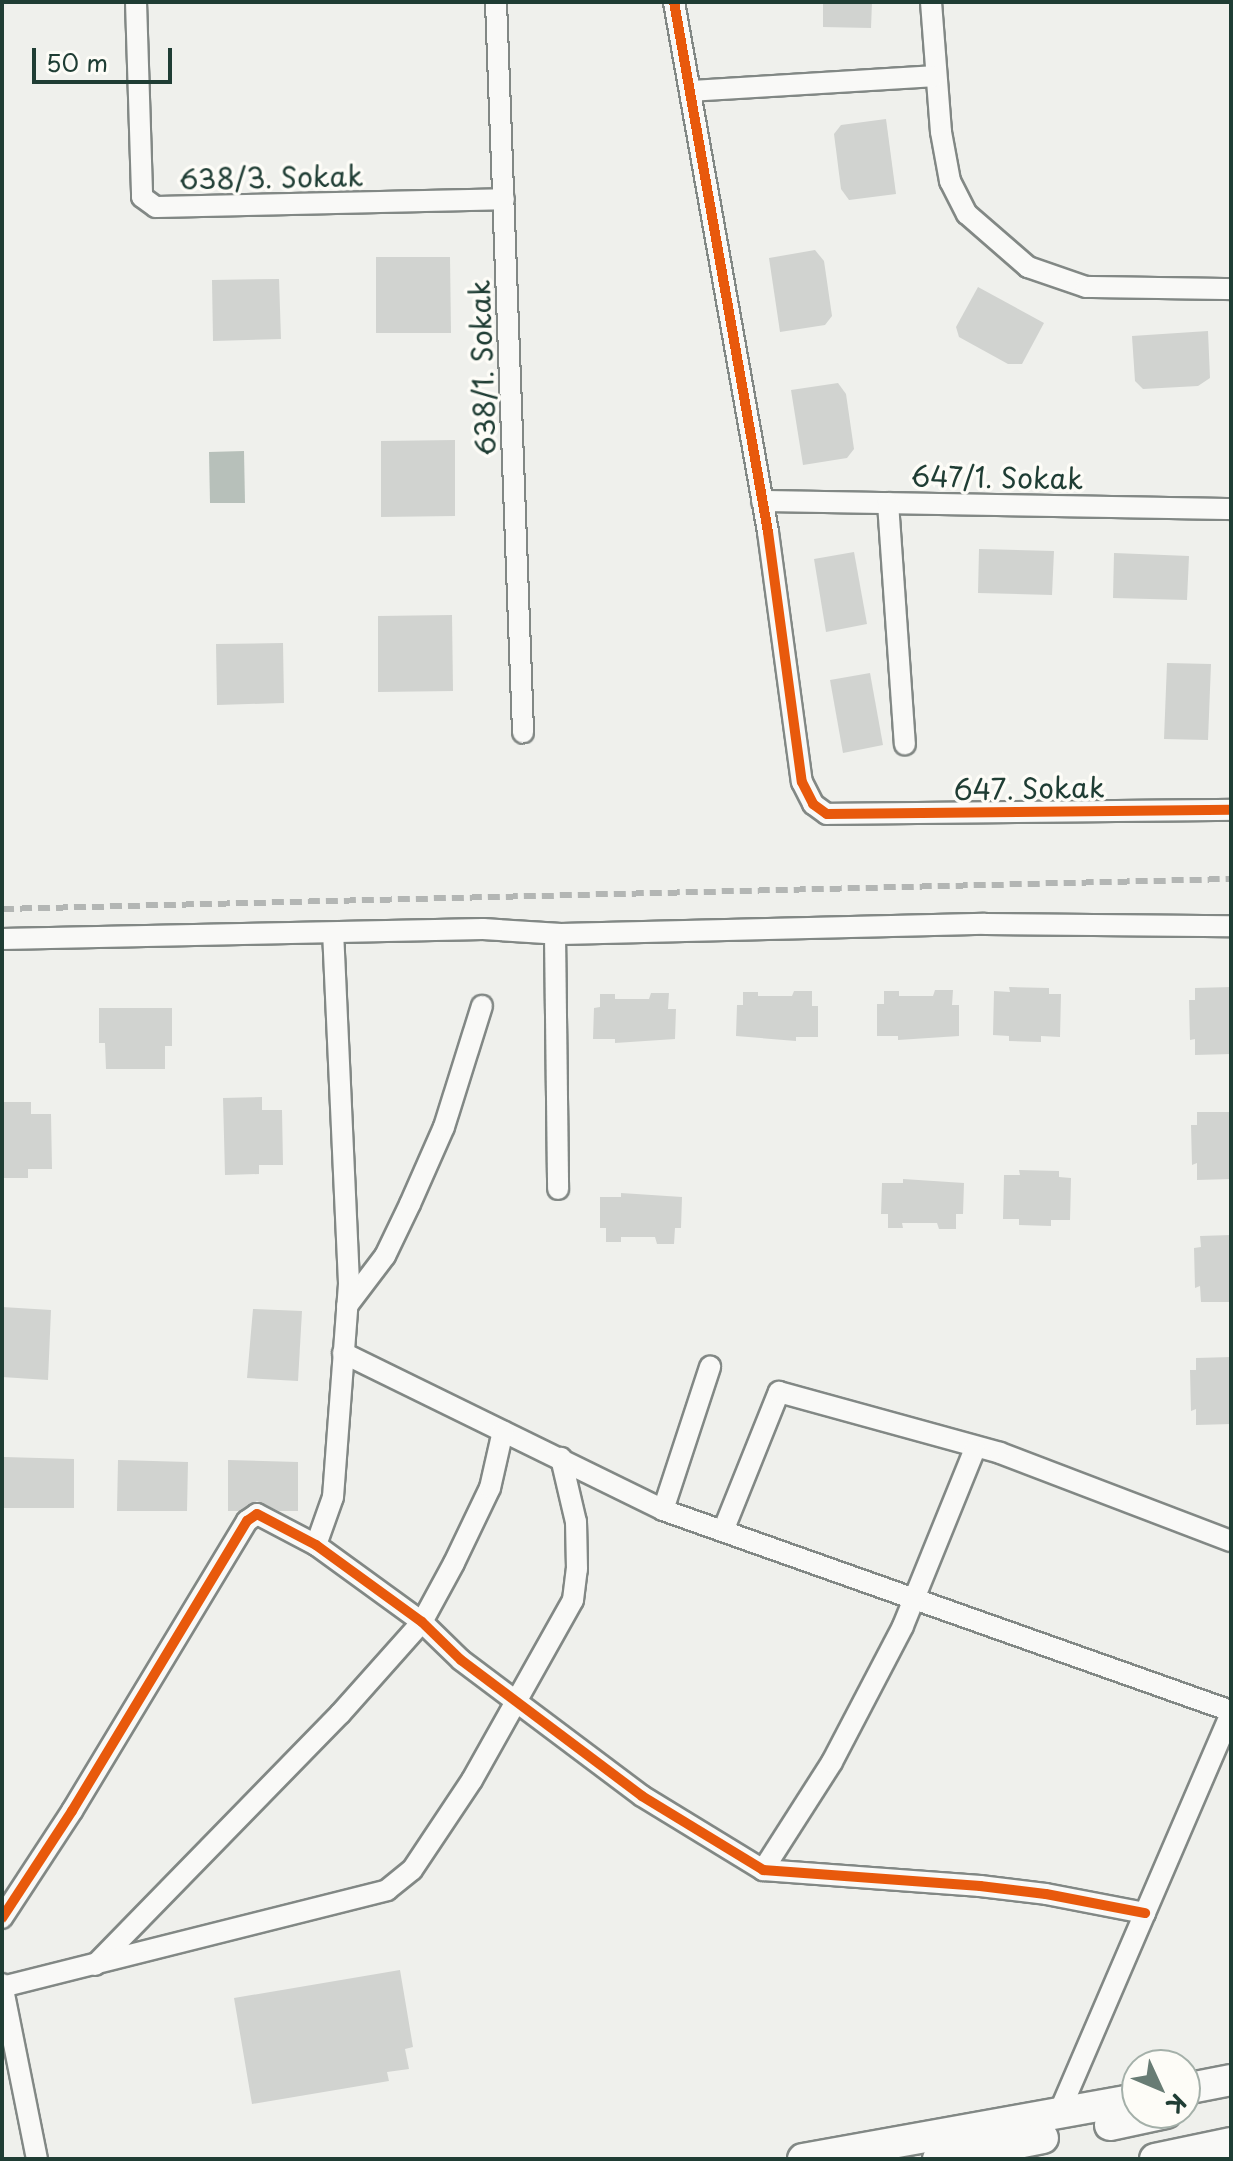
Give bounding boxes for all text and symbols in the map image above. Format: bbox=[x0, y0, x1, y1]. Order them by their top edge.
scale bar bbox=[36, 32, 176, 82]
text: 50 m bbox=[46, 44, 108, 80]
street label: 638/3. Sokak bbox=[178, 159, 364, 195]
street label: 638/1. Sokak bbox=[462, 277, 502, 459]
street label: 647/1. Sokak bbox=[908, 459, 1086, 495]
street label: 647. Sokak bbox=[953, 770, 1105, 806]
north arrow bbox=[1121, 2049, 1201, 2129]
text: K bbox=[1160, 2087, 1195, 2122]

